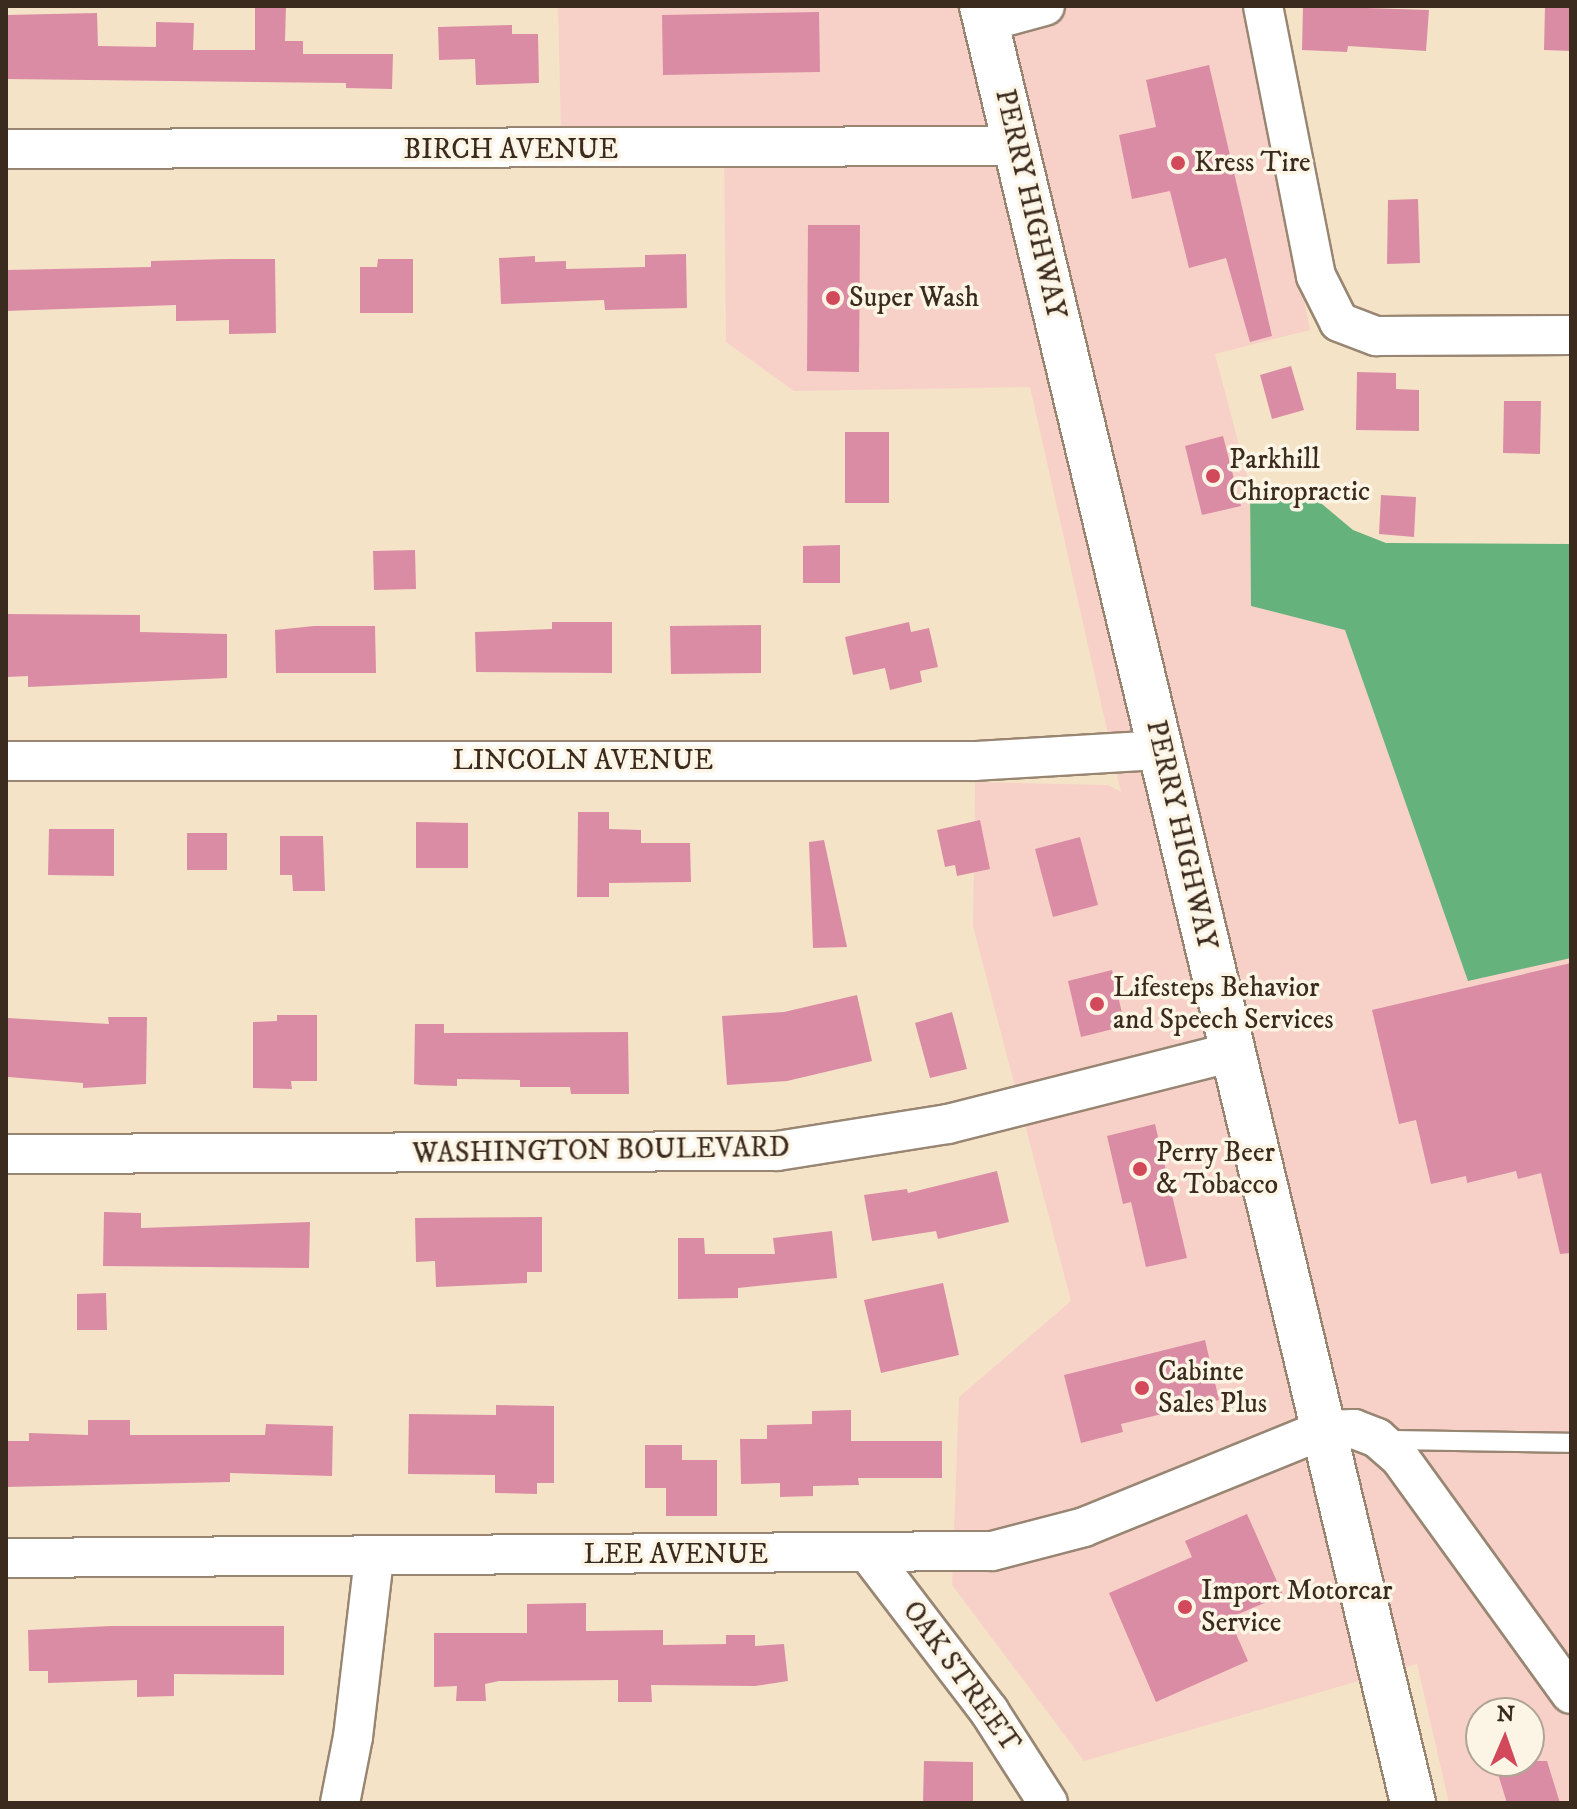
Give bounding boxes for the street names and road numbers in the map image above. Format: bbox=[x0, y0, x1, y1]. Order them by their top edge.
street label: PERRY HIGHWAY bbox=[987, 86, 1073, 322]
street label: BIRCH AVENUE bbox=[404, 133, 618, 167]
street label: PERRY HIGHWAY bbox=[1138, 717, 1224, 953]
street label: LINCOLN AVENUE bbox=[453, 744, 713, 778]
street label: WASHINGTON BOULEVARD bbox=[412, 1131, 790, 1171]
street label: LEE AVENUE bbox=[584, 1538, 768, 1572]
street label: OAK STREET bbox=[895, 1595, 1027, 1759]

